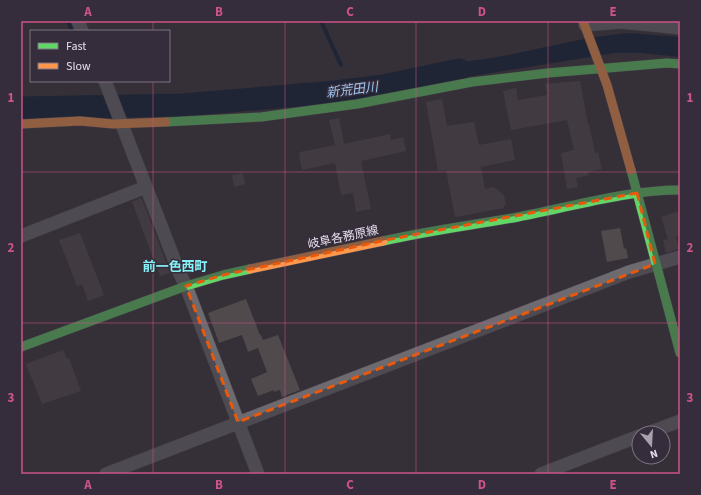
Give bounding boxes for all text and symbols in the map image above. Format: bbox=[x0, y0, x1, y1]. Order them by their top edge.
text: A bbox=[83, 3, 92, 21]
text: B bbox=[215, 3, 223, 21]
text: C bbox=[346, 3, 354, 21]
text: D bbox=[478, 3, 486, 21]
text: E bbox=[609, 3, 617, 21]
legend bbox=[30, 30, 170, 82]
text: Fast bbox=[66, 38, 86, 55]
text: Slow bbox=[66, 58, 91, 75]
water label: 新荒田川 bbox=[325, 78, 381, 102]
text: 1 bbox=[8, 89, 15, 107]
text: 1 bbox=[687, 89, 694, 107]
street label: 岐阜各務原線 bbox=[306, 222, 380, 253]
text: 2 bbox=[8, 239, 15, 257]
text: 2 bbox=[687, 239, 694, 257]
district label: 前一色西町 bbox=[142, 258, 208, 276]
text: 3 bbox=[8, 389, 15, 407]
text: 3 bbox=[687, 389, 694, 407]
north arrow bbox=[631, 425, 671, 465]
text: N bbox=[648, 446, 660, 462]
text: A bbox=[83, 476, 92, 494]
text: B bbox=[215, 476, 223, 494]
text: C bbox=[346, 476, 354, 494]
text: D bbox=[478, 476, 486, 494]
text: E bbox=[609, 476, 617, 494]

